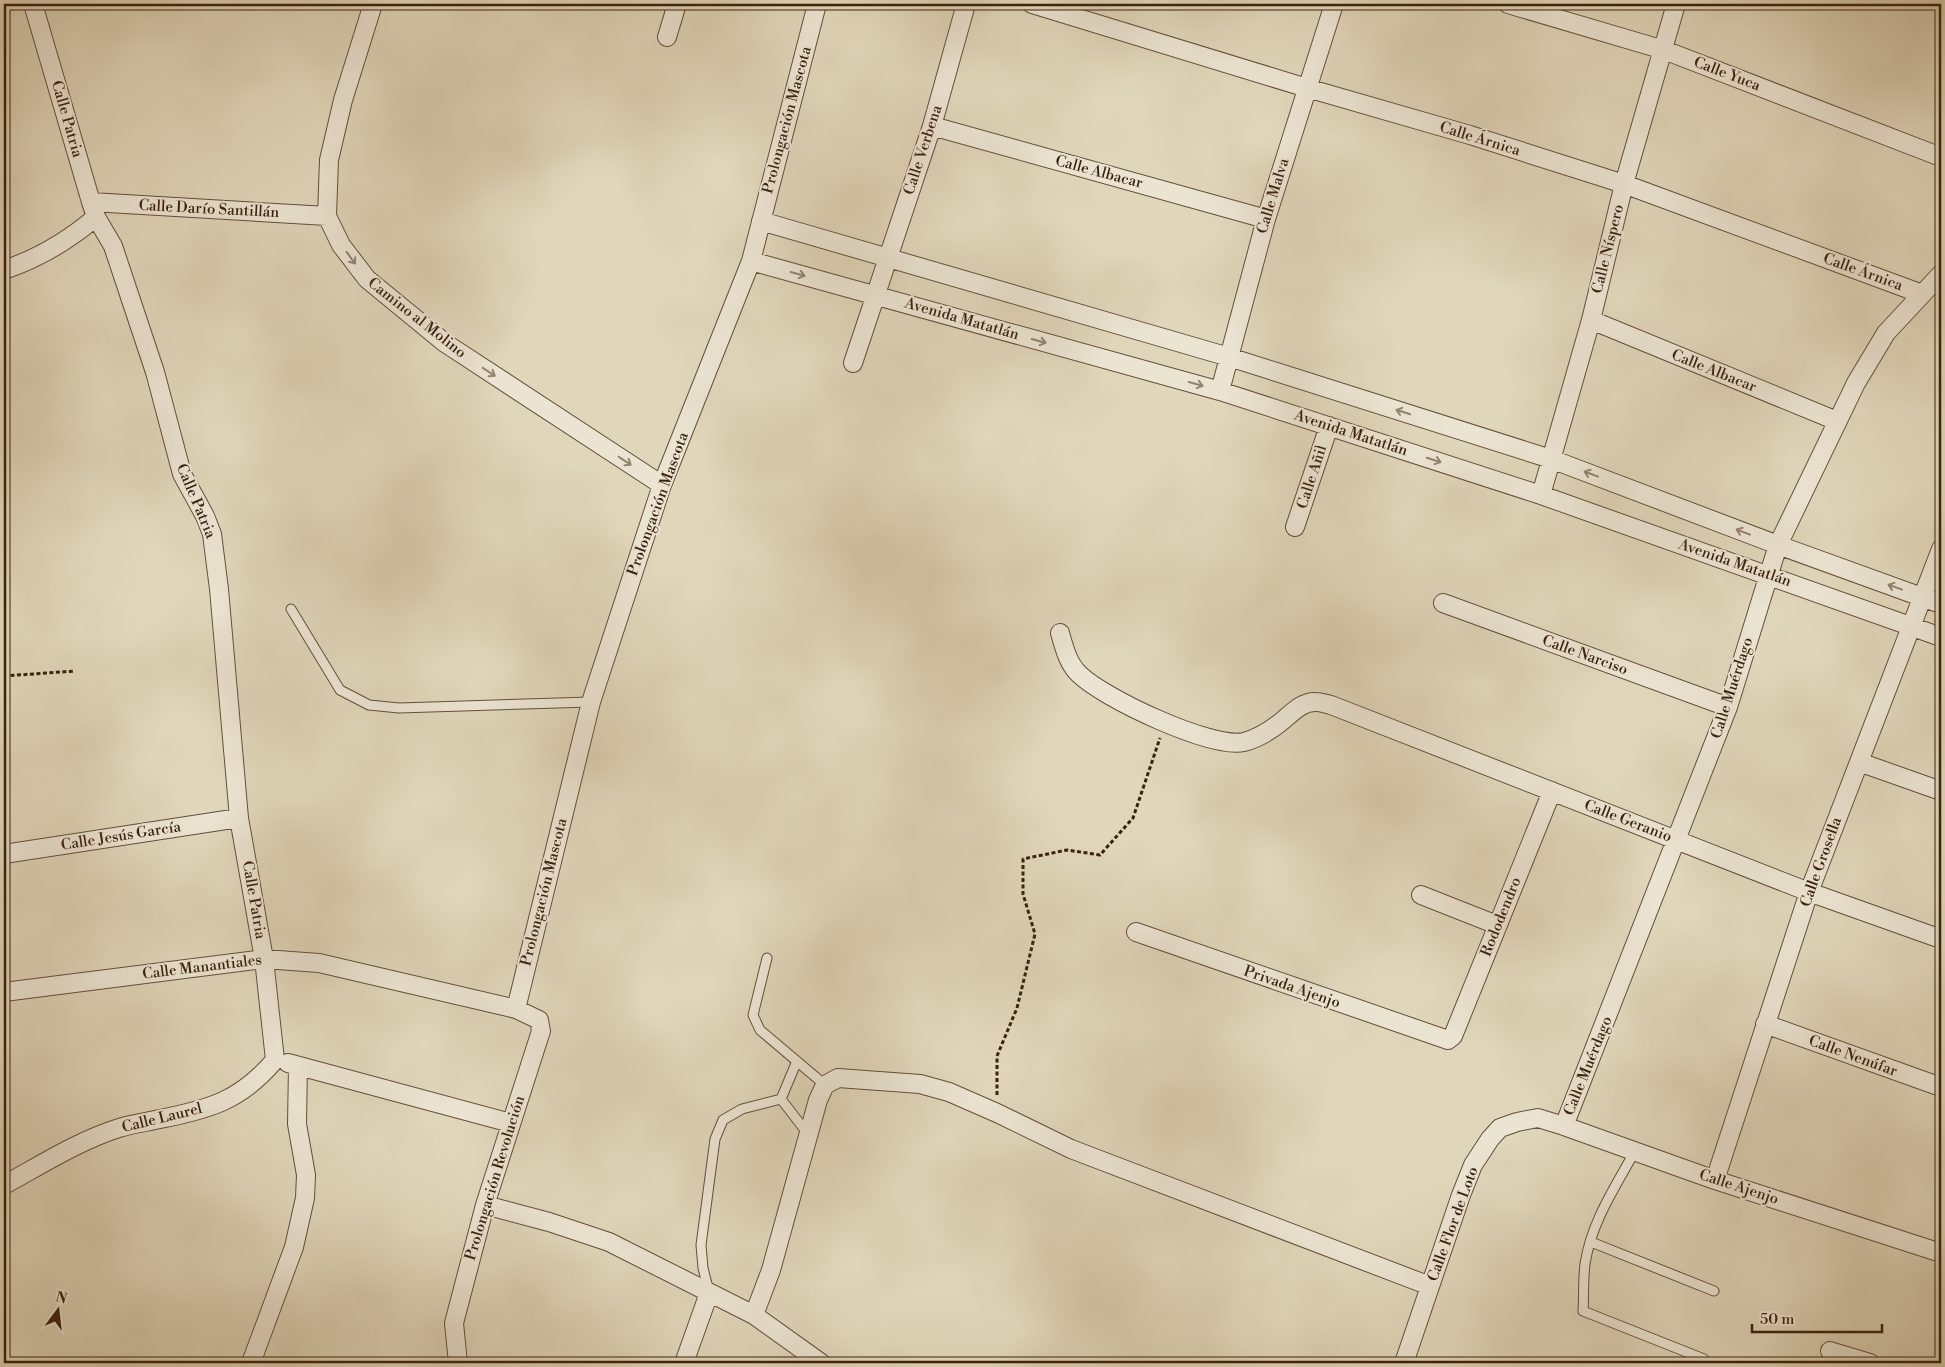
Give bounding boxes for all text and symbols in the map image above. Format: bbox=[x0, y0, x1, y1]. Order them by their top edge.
street label: Prolongación Mascota bbox=[758, 44, 816, 196]
street label: Calle Yuca bbox=[1691, 53, 1763, 96]
street label: Calle Patria bbox=[47, 78, 87, 160]
street label: Calle Verbena bbox=[900, 102, 947, 197]
street label: Calle Árnica bbox=[1437, 117, 1523, 160]
street label: Calle Albacar bbox=[1053, 151, 1145, 193]
street label: Calle Malva bbox=[1253, 156, 1294, 236]
street label: Calle Darío Santillán bbox=[138, 196, 280, 222]
street label: Calle Níspero bbox=[1588, 203, 1628, 295]
street label: Calle Árnica bbox=[1821, 248, 1906, 295]
one-way arrow bbox=[346, 251, 356, 265]
one-way arrow bbox=[790, 269, 806, 279]
street label: Camino al Molino bbox=[364, 274, 470, 362]
street label: Avenida Matatlán bbox=[902, 293, 1021, 344]
one-way arrow bbox=[1031, 336, 1047, 346]
street label: Calle Albacar bbox=[1669, 345, 1760, 397]
one-way arrow bbox=[482, 367, 496, 377]
one-way arrow bbox=[1187, 380, 1203, 389]
street label: Avenida Matatlán bbox=[1291, 405, 1410, 460]
one-way arrow bbox=[1396, 407, 1412, 416]
street label: Prolongación Mascota bbox=[623, 429, 693, 578]
street label: Calle Añil bbox=[1293, 442, 1331, 511]
one-way arrow bbox=[618, 456, 632, 466]
one-way arrow bbox=[1425, 456, 1441, 465]
street label: Calle Patria bbox=[172, 461, 220, 542]
one-way arrow bbox=[1584, 469, 1599, 478]
one-way arrow bbox=[1735, 527, 1751, 536]
street label: Avenida Matatlán bbox=[1675, 534, 1794, 591]
one-way arrow bbox=[1888, 582, 1904, 591]
street label: Calle Narciso bbox=[1540, 631, 1630, 679]
street label: Calle Muérdago bbox=[1707, 635, 1757, 741]
street label: Calle Geranio bbox=[1581, 796, 1675, 846]
street label: Calle Grosella bbox=[1796, 814, 1846, 909]
street label: Prolongación Mascota bbox=[516, 816, 572, 968]
street label: Calle Jesús García bbox=[60, 817, 183, 855]
street label: Calle Patria bbox=[238, 859, 270, 941]
street label: Rododendro bbox=[1476, 875, 1526, 959]
street label: Calle Manantiales bbox=[141, 950, 263, 984]
street label: Privada Ajenjo bbox=[1241, 962, 1343, 1012]
street label: Calle Muérdago bbox=[1559, 1014, 1617, 1118]
street label: Calle Nenúfar bbox=[1806, 1031, 1900, 1081]
street label: Prolongación Revolución bbox=[461, 1093, 529, 1263]
street label: Calle Laurel bbox=[120, 1099, 205, 1137]
street label: Calle Flor de Loto bbox=[1423, 1164, 1483, 1284]
street label: Calle Ajenjo bbox=[1697, 1165, 1781, 1209]
north arrow bbox=[32, 1284, 82, 1334]
text: N bbox=[53, 1288, 69, 1309]
scale bar bbox=[1752, 1302, 1882, 1334]
text: 50 m bbox=[1760, 1310, 1794, 1329]

